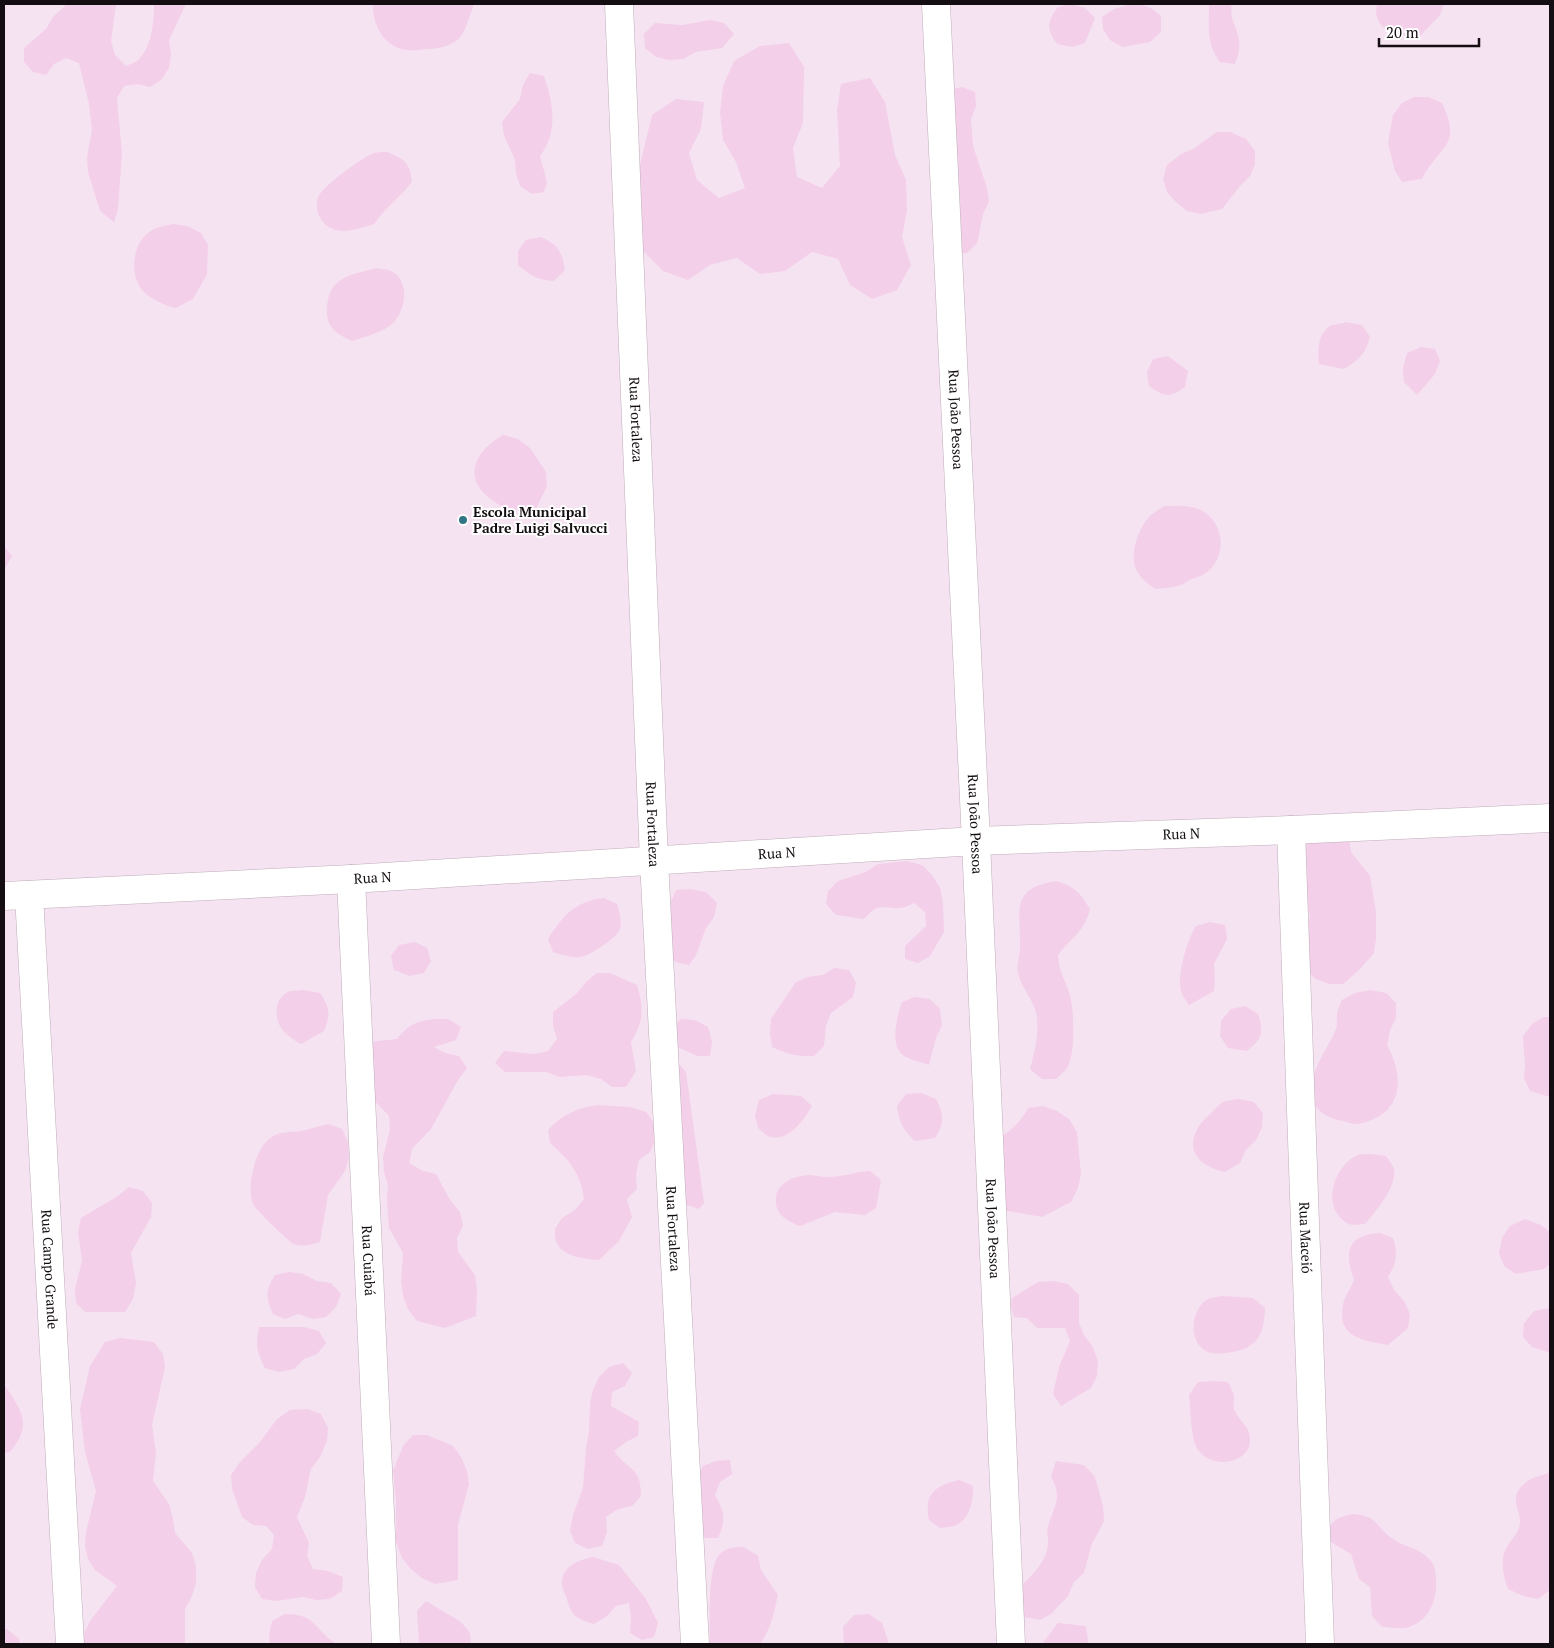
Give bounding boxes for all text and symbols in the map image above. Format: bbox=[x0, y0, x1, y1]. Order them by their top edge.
scale bar bbox=[1379, 15, 1479, 47]
text: 20 m bbox=[1386, 22, 1419, 42]
street label: Rua João Pessoa bbox=[944, 369, 968, 470]
street label: Rua Fortaleza bbox=[625, 377, 648, 463]
place label: Escola Municipal Padre Luigi Salvucci bbox=[473, 502, 608, 537]
marker: Escola Municipal Padre Luigi Salvucci bbox=[457, 514, 469, 526]
street label: Rua João Pessoa bbox=[964, 774, 987, 874]
street label: Rua Fortaleza bbox=[642, 781, 664, 868]
street label: Rua N bbox=[1162, 823, 1200, 843]
street label: Rua N bbox=[757, 842, 796, 863]
street label: Rua N bbox=[353, 867, 392, 888]
street label: Rua João Pessoa bbox=[982, 1178, 1005, 1279]
street label: Rua Fortaleza bbox=[662, 1186, 685, 1272]
street label: Rua Maceió bbox=[1295, 1201, 1317, 1274]
street label: Rua Campo Grande bbox=[37, 1209, 63, 1330]
street label: Rua Cuiabá bbox=[358, 1225, 380, 1296]

